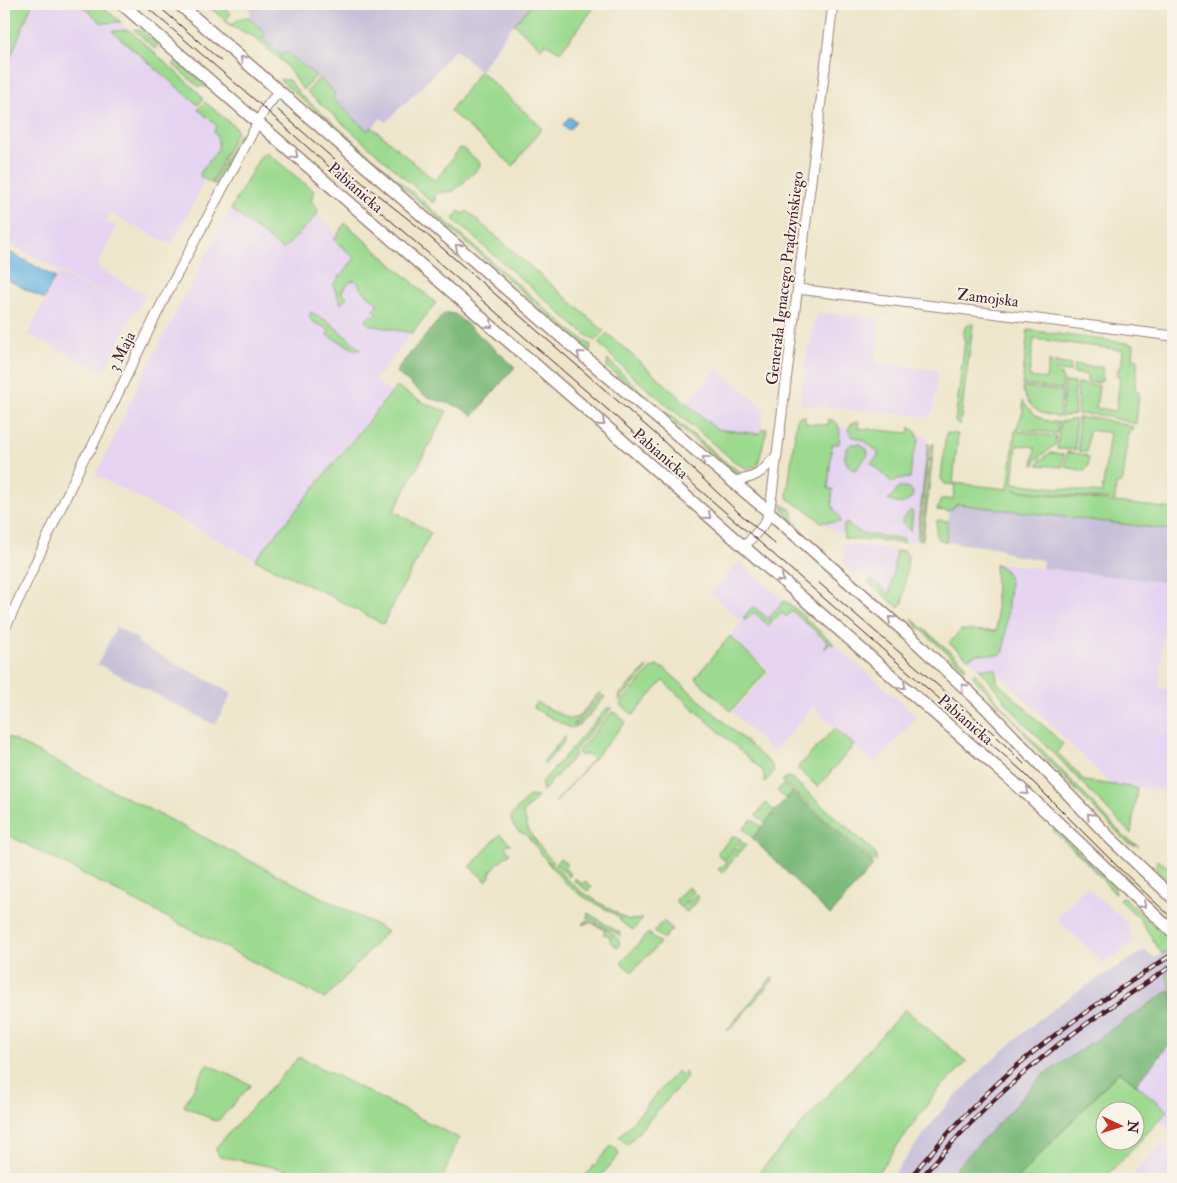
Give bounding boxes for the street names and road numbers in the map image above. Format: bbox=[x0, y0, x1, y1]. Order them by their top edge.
street label: Pabianicka bbox=[323, 158, 388, 218]
street label: Generała Ignacego Prądzyńskiego bbox=[762, 170, 808, 386]
street label: Zamojska bbox=[956, 284, 1020, 312]
street label: 3 Maja bbox=[104, 328, 140, 375]
street label: Pabianicka bbox=[628, 424, 693, 484]
street label: Pabianicka bbox=[933, 690, 998, 750]

